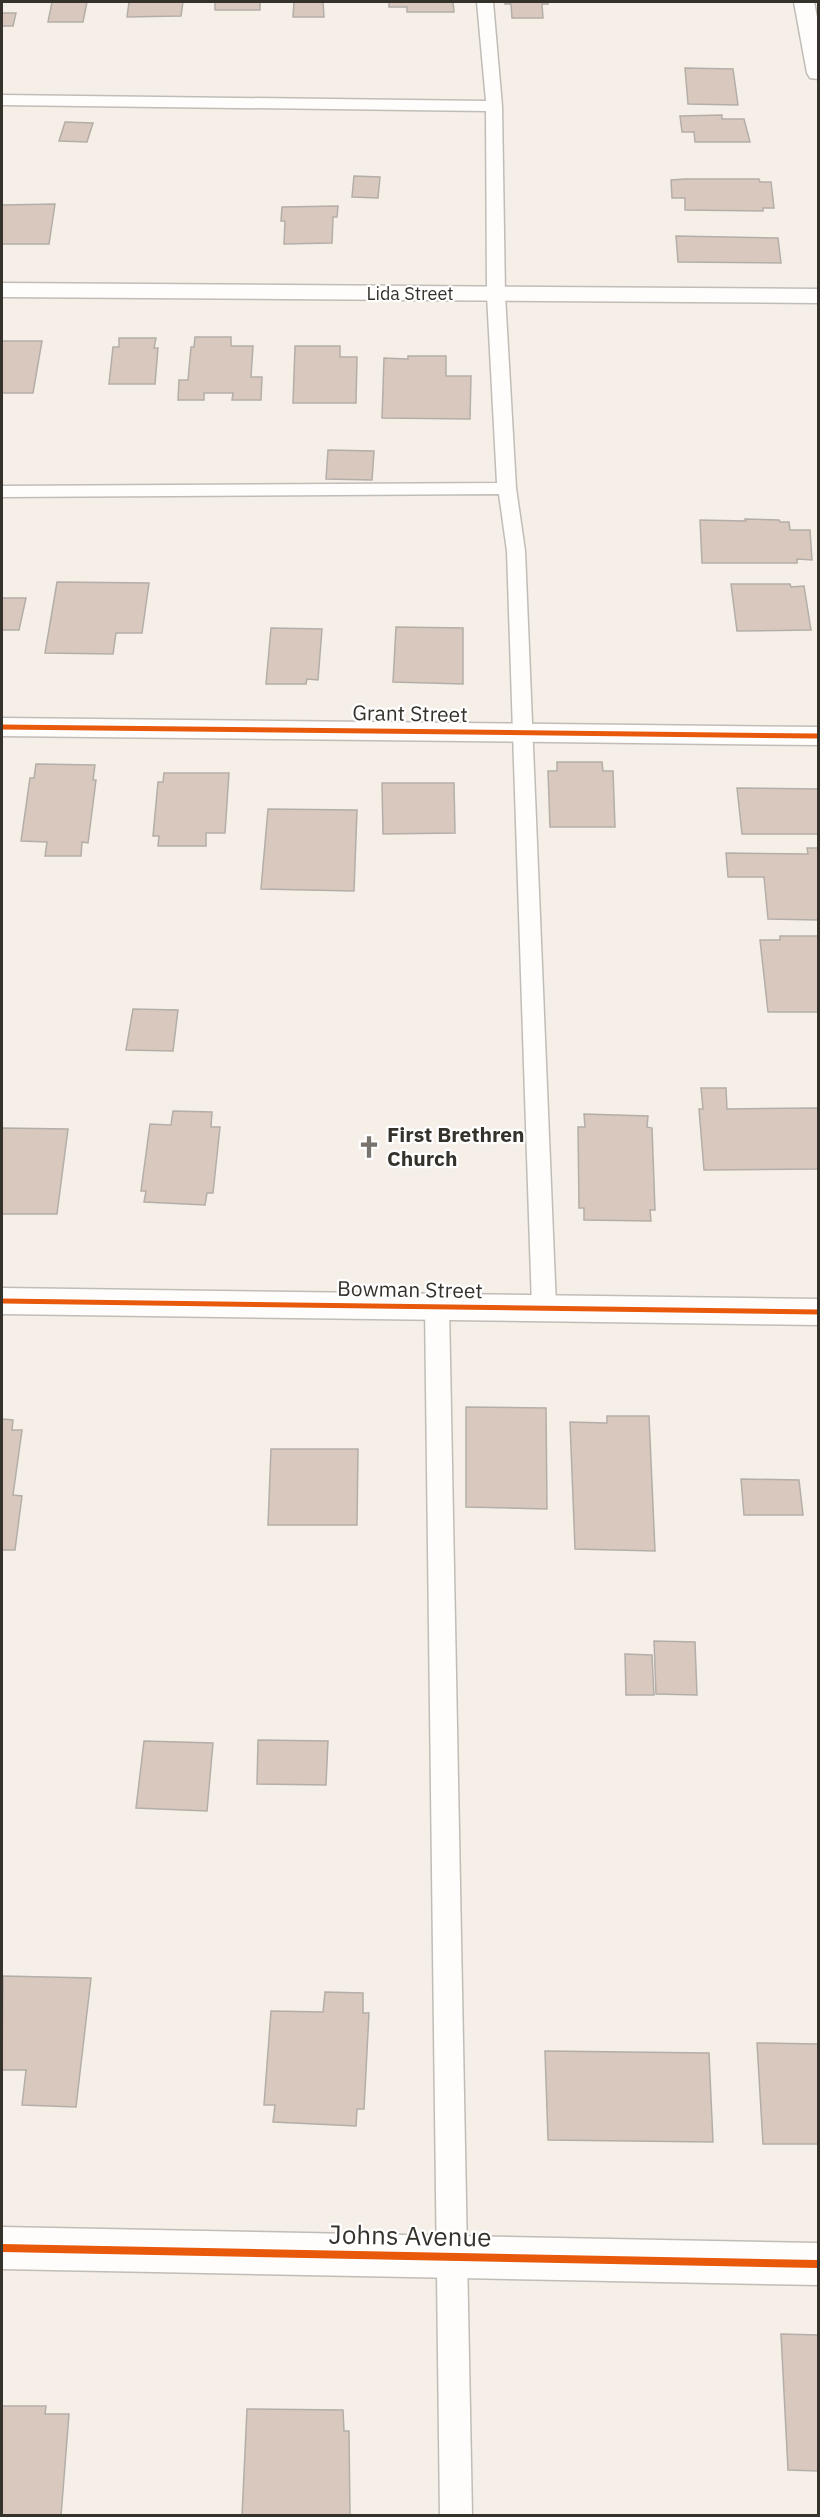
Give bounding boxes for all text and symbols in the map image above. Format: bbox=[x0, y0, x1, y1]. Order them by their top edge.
street label: Lida Street bbox=[366, 282, 454, 305]
street label: Grant Street bbox=[352, 698, 468, 728]
place label: First Brethren Church bbox=[387, 1120, 525, 1172]
church icon: First Brethren Church bbox=[356, 1134, 382, 1160]
street label: Bowman Street bbox=[337, 1274, 483, 1304]
street label: Johns Avenue bbox=[328, 2217, 492, 2253]

